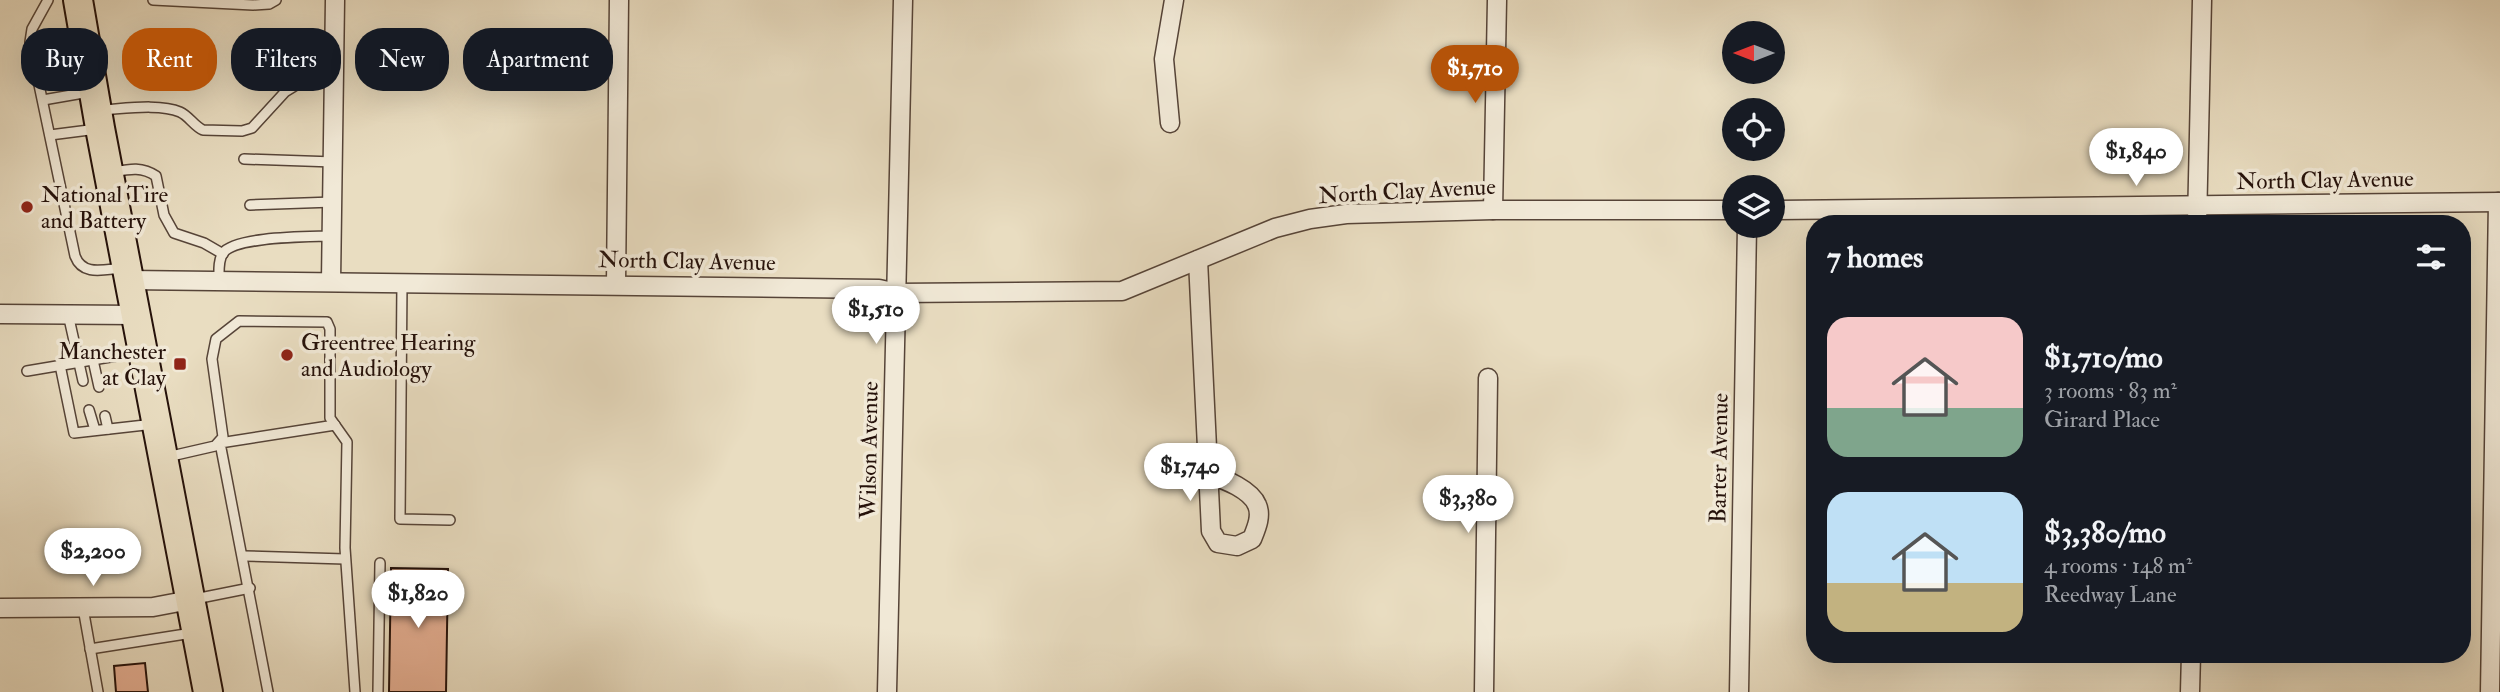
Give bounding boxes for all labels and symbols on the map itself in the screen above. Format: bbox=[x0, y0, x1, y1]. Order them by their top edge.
north arrow bbox=[1722, 21, 1785, 84]
pin: $1,710 bbox=[1418, 46, 1532, 105]
pin: $1,840 bbox=[2079, 128, 2193, 188]
street label: North Clay Avenue bbox=[2236, 164, 2414, 196]
street label: North Clay Avenue bbox=[1318, 172, 1497, 210]
place label: National Tire and Battery bbox=[41, 180, 168, 235]
marker: National Tire and Battery bbox=[19, 199, 35, 215]
street label: North Clay Avenue bbox=[598, 245, 776, 277]
pin: $1,510 bbox=[819, 286, 933, 346]
place label: Greentree Hearing and Audiology bbox=[301, 328, 476, 383]
place label: Manchester at Clay bbox=[58, 337, 167, 392]
marker: Greentree Hearing and Audiology bbox=[279, 347, 295, 363]
marker: Manchester at Clay bbox=[172, 356, 188, 372]
street label: Wilson Avenue bbox=[853, 381, 885, 520]
street label: Barter Avenue bbox=[1703, 392, 1735, 523]
pin: $1,740 bbox=[1133, 444, 1247, 503]
pin: $3,380 bbox=[1411, 476, 1525, 535]
pin: $2,200 bbox=[36, 528, 150, 588]
pin: $1,820 bbox=[361, 570, 475, 630]

